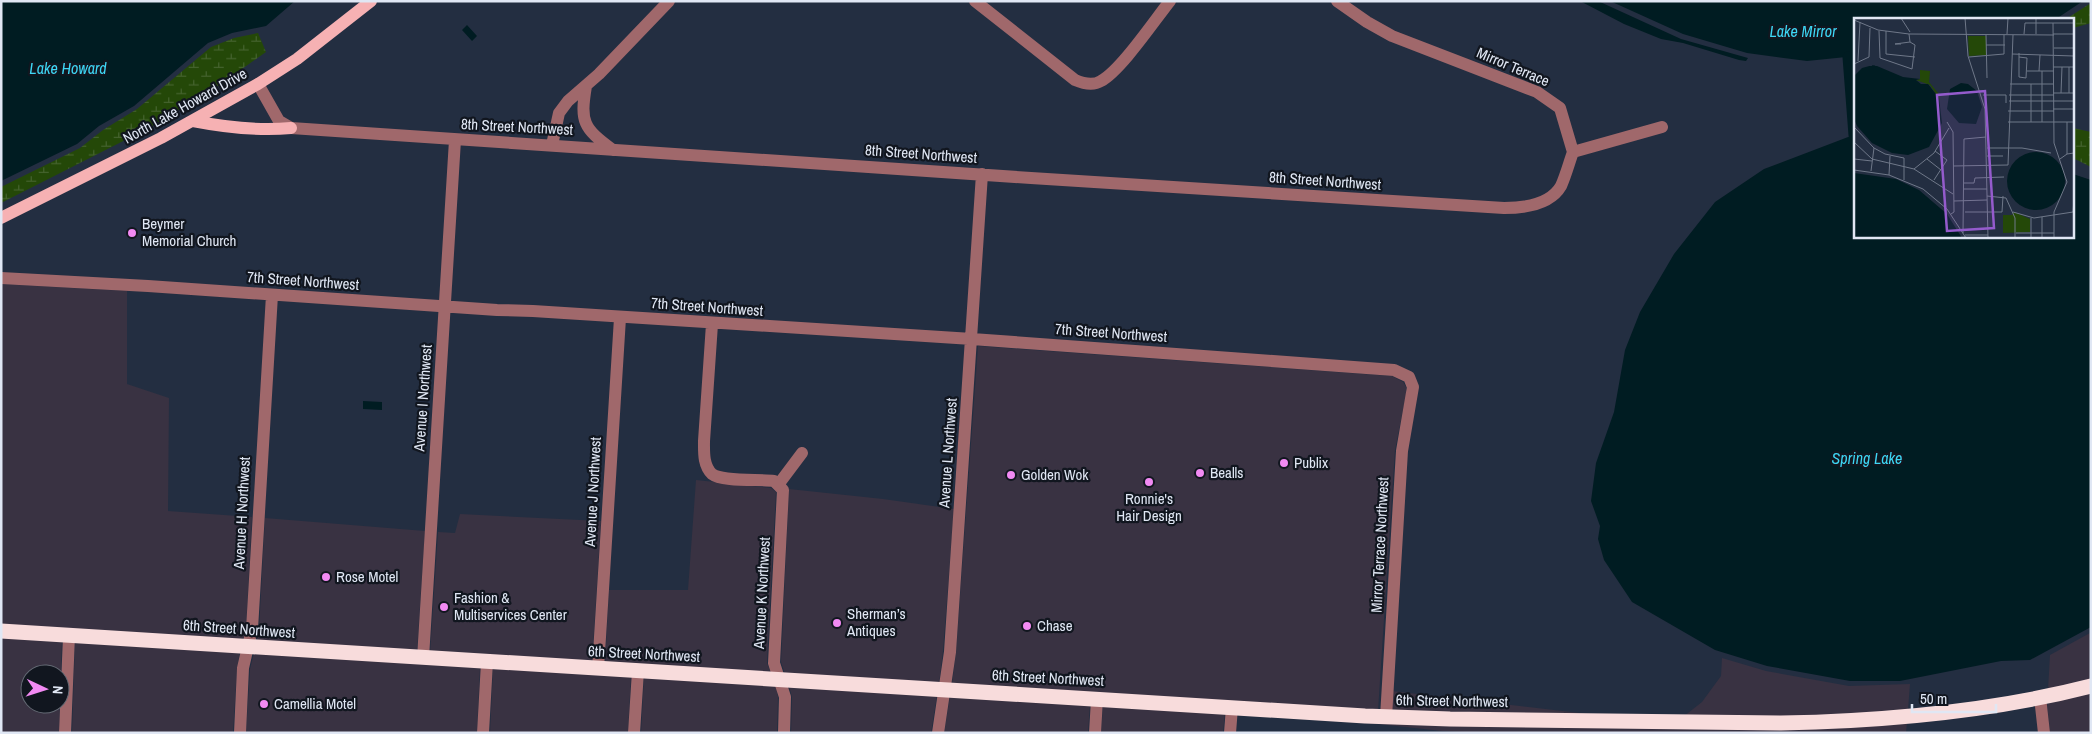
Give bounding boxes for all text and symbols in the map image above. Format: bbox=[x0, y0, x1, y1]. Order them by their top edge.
inset map bbox=[1854, 18, 2074, 238]
water label: Lake Mirror bbox=[1769, 20, 1837, 42]
street label: Mirror Terrace bbox=[1474, 42, 1553, 91]
water label: Lake Howard bbox=[29, 57, 107, 79]
street label: North Lake Howard Drive bbox=[119, 63, 251, 148]
street label: 8th Street Northwest bbox=[460, 113, 574, 140]
street label: 8th Street Northwest bbox=[864, 139, 978, 168]
street label: 8th Street Northwest bbox=[1268, 166, 1382, 195]
place label: Beymer Memorial Church bbox=[142, 213, 236, 251]
marker: Beymer Memorial Church bbox=[126, 227, 138, 239]
street label: 7th Street Northwest bbox=[246, 266, 360, 295]
street label: 7th Street Northwest bbox=[650, 292, 764, 321]
street label: 7th Street Northwest bbox=[1054, 318, 1168, 347]
street label: Avenue I Northwest bbox=[408, 343, 437, 453]
street label: Avenue L Northwest bbox=[933, 397, 962, 510]
street label: Avenue J Northwest bbox=[579, 436, 606, 548]
water label: Spring Lake bbox=[1832, 447, 1902, 469]
place label: Publix bbox=[1294, 452, 1329, 473]
street label: Avenue H Northwest bbox=[228, 456, 255, 571]
marker: Publix bbox=[1278, 457, 1290, 469]
place label: Bealls bbox=[1210, 462, 1244, 483]
place label: Golden Wok bbox=[1021, 464, 1089, 485]
marker: Bealls bbox=[1194, 467, 1206, 479]
marker: Golden Wok bbox=[1005, 469, 1017, 481]
marker: Ronnie's Hair Design bbox=[1143, 476, 1155, 488]
street label: Mirror Terrace Northwest bbox=[1365, 476, 1394, 613]
place label: Ronnie's Hair Design bbox=[1116, 488, 1182, 526]
street label: Avenue K Northwest bbox=[748, 536, 775, 650]
place label: Rose Motel bbox=[336, 566, 398, 587]
marker: Rose Motel bbox=[320, 571, 332, 583]
place label: Fashion & Multiservices Center bbox=[454, 587, 567, 625]
marker: Fashion & Multiservices Center bbox=[438, 601, 450, 613]
place label: Sherman’s Antiques bbox=[846, 603, 906, 641]
street label: 6th Street Northwest bbox=[182, 614, 296, 643]
place label: Chase bbox=[1037, 615, 1073, 636]
marker: Sherman’s Antiques bbox=[831, 617, 843, 629]
marker: Chase bbox=[1021, 620, 1033, 632]
street label: 6th Street Northwest bbox=[587, 640, 701, 667]
north arrow bbox=[20, 664, 70, 714]
street label: 6th Street Northwest bbox=[991, 664, 1105, 691]
scale bar bbox=[1912, 682, 1996, 714]
text: N bbox=[49, 685, 67, 695]
text: 50 m bbox=[1920, 688, 1947, 709]
street label: 6th Street Northwest bbox=[1396, 689, 1509, 712]
place label: Camellia Motel bbox=[274, 693, 356, 714]
marker: Camellia Motel bbox=[258, 698, 270, 710]

